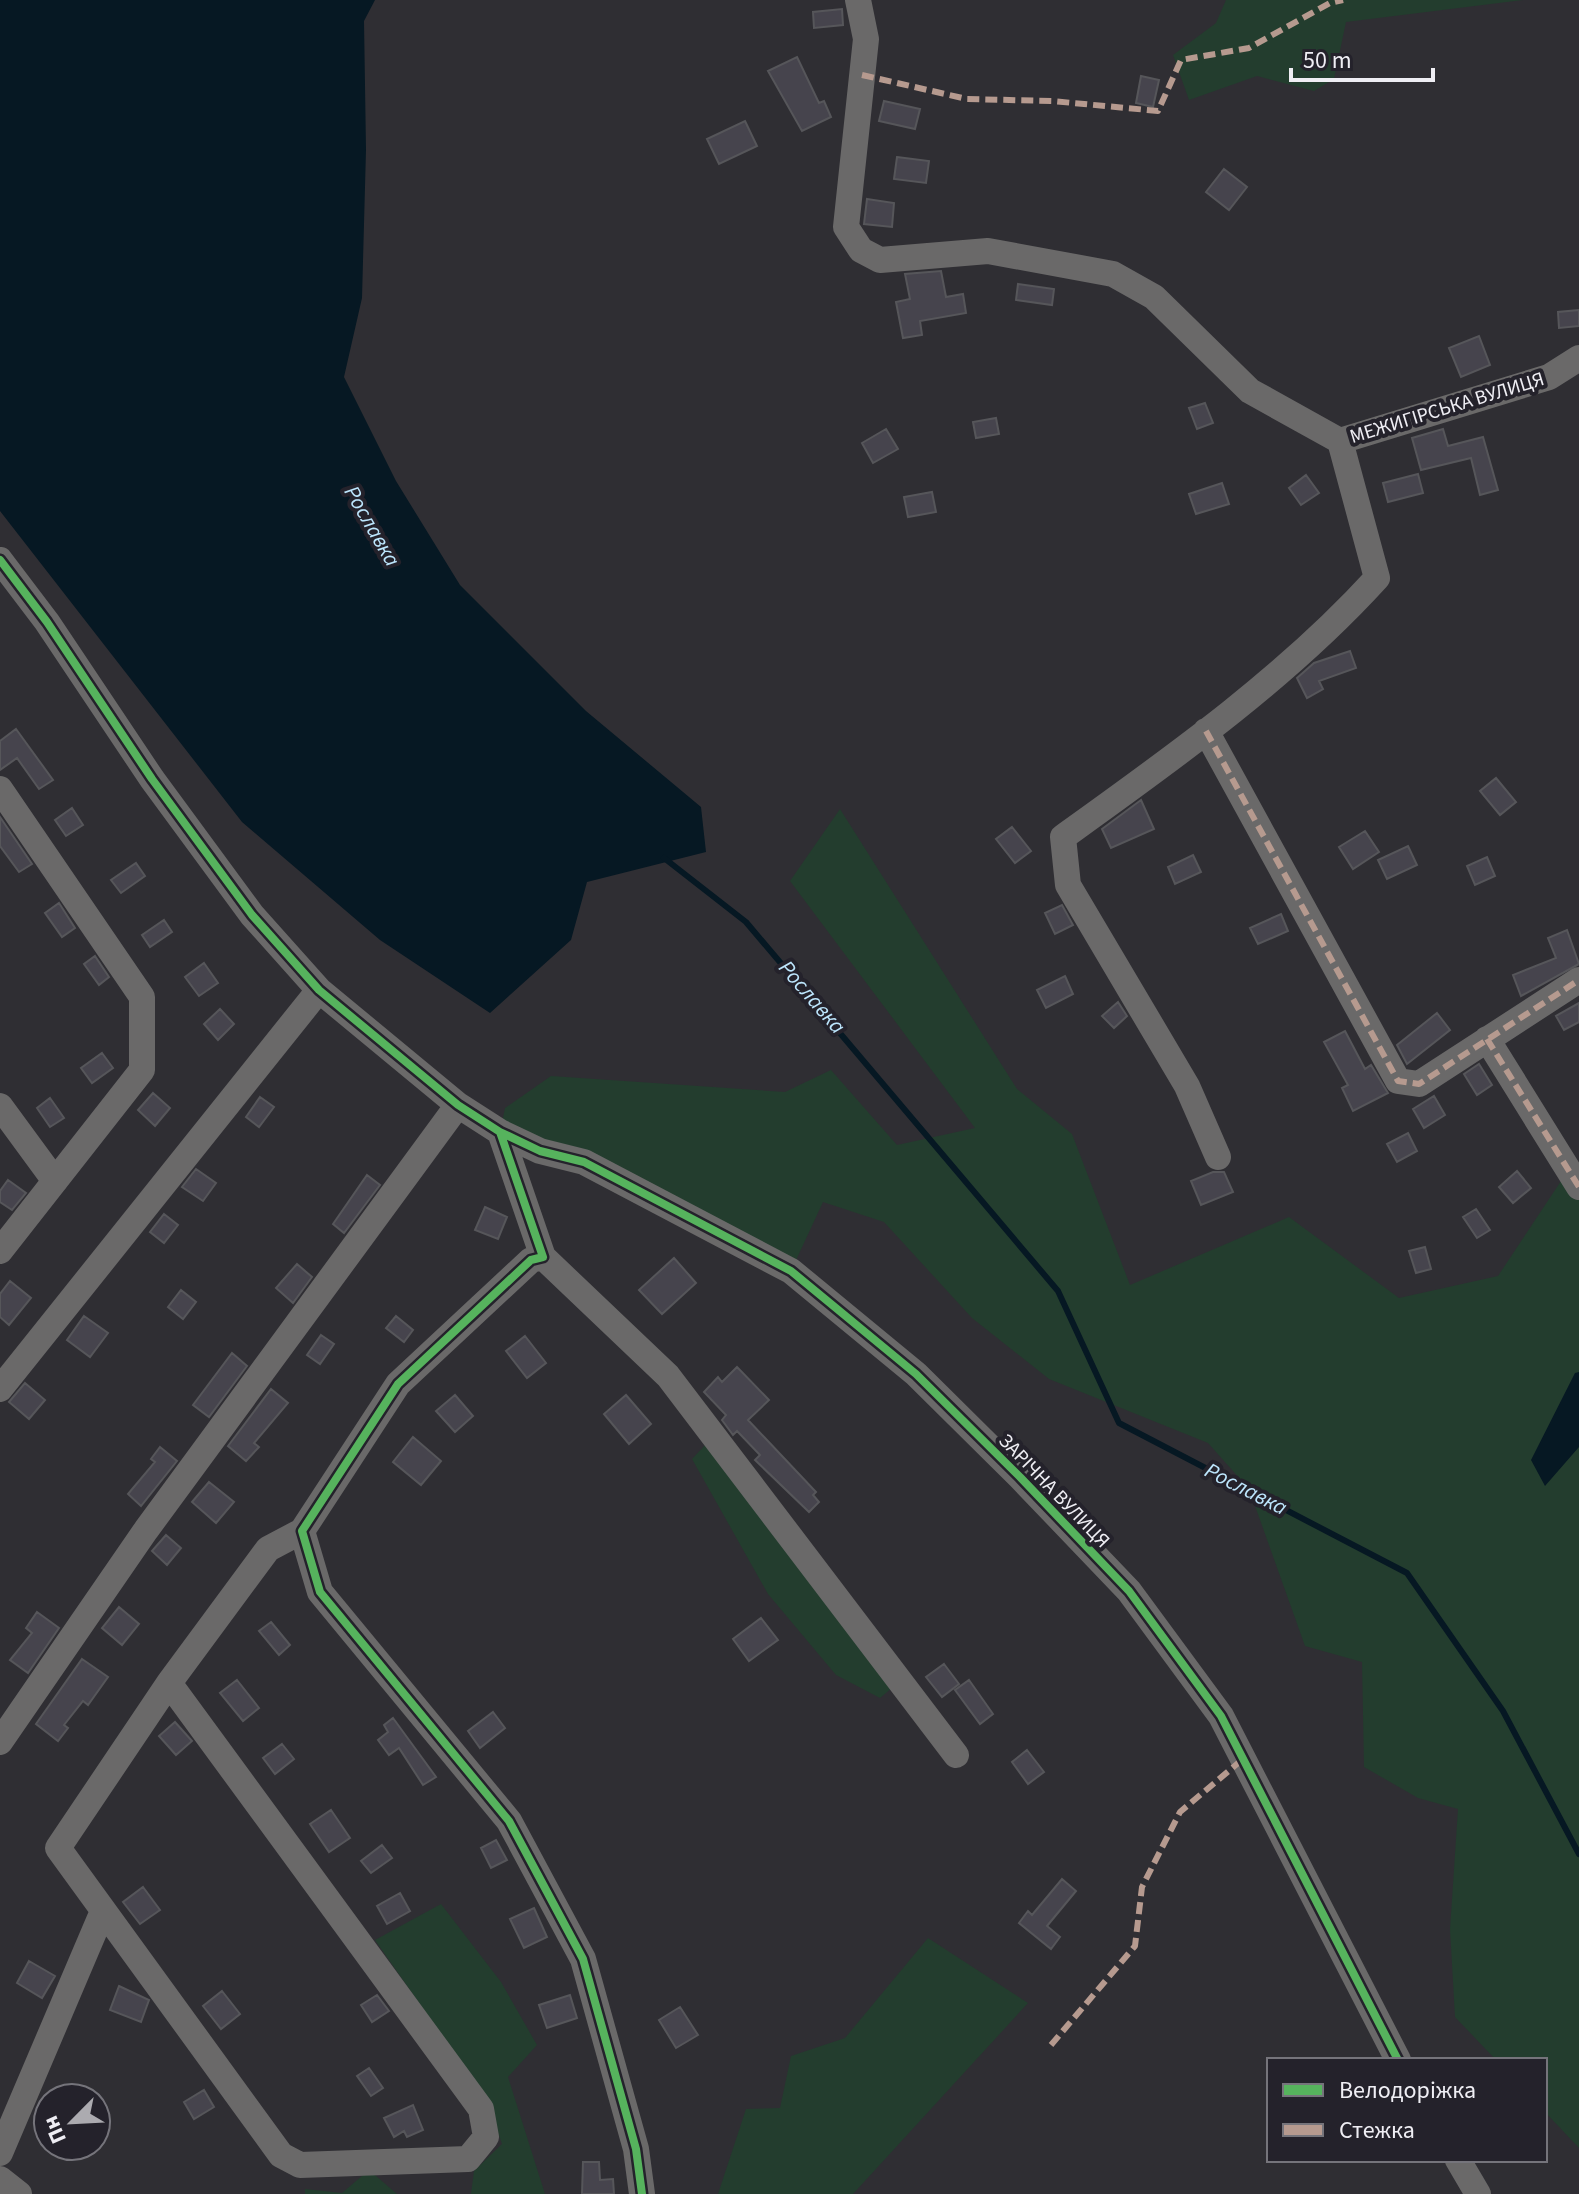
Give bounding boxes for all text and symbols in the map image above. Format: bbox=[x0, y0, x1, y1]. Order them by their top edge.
scale bar bbox=[1291, 32, 1433, 82]
text: 50 m bbox=[1303, 43, 1352, 78]
street label: МЕЖИГІРСЬКА ВУЛИЦЯ bbox=[1346, 365, 1548, 451]
water label: Рославка bbox=[336, 480, 408, 573]
water label: Рославка bbox=[771, 953, 853, 1041]
street label: ЗАРІЧНА ВУЛИЦЯ bbox=[992, 1428, 1116, 1554]
water label: Рославка bbox=[1199, 1455, 1293, 1523]
legend bbox=[1267, 2058, 1547, 2162]
text: Велодоріжка bbox=[1339, 2073, 1476, 2108]
north arrow bbox=[32, 2082, 112, 2162]
text: Пн bbox=[34, 2111, 75, 2149]
text: Стежка bbox=[1339, 2113, 1415, 2148]

